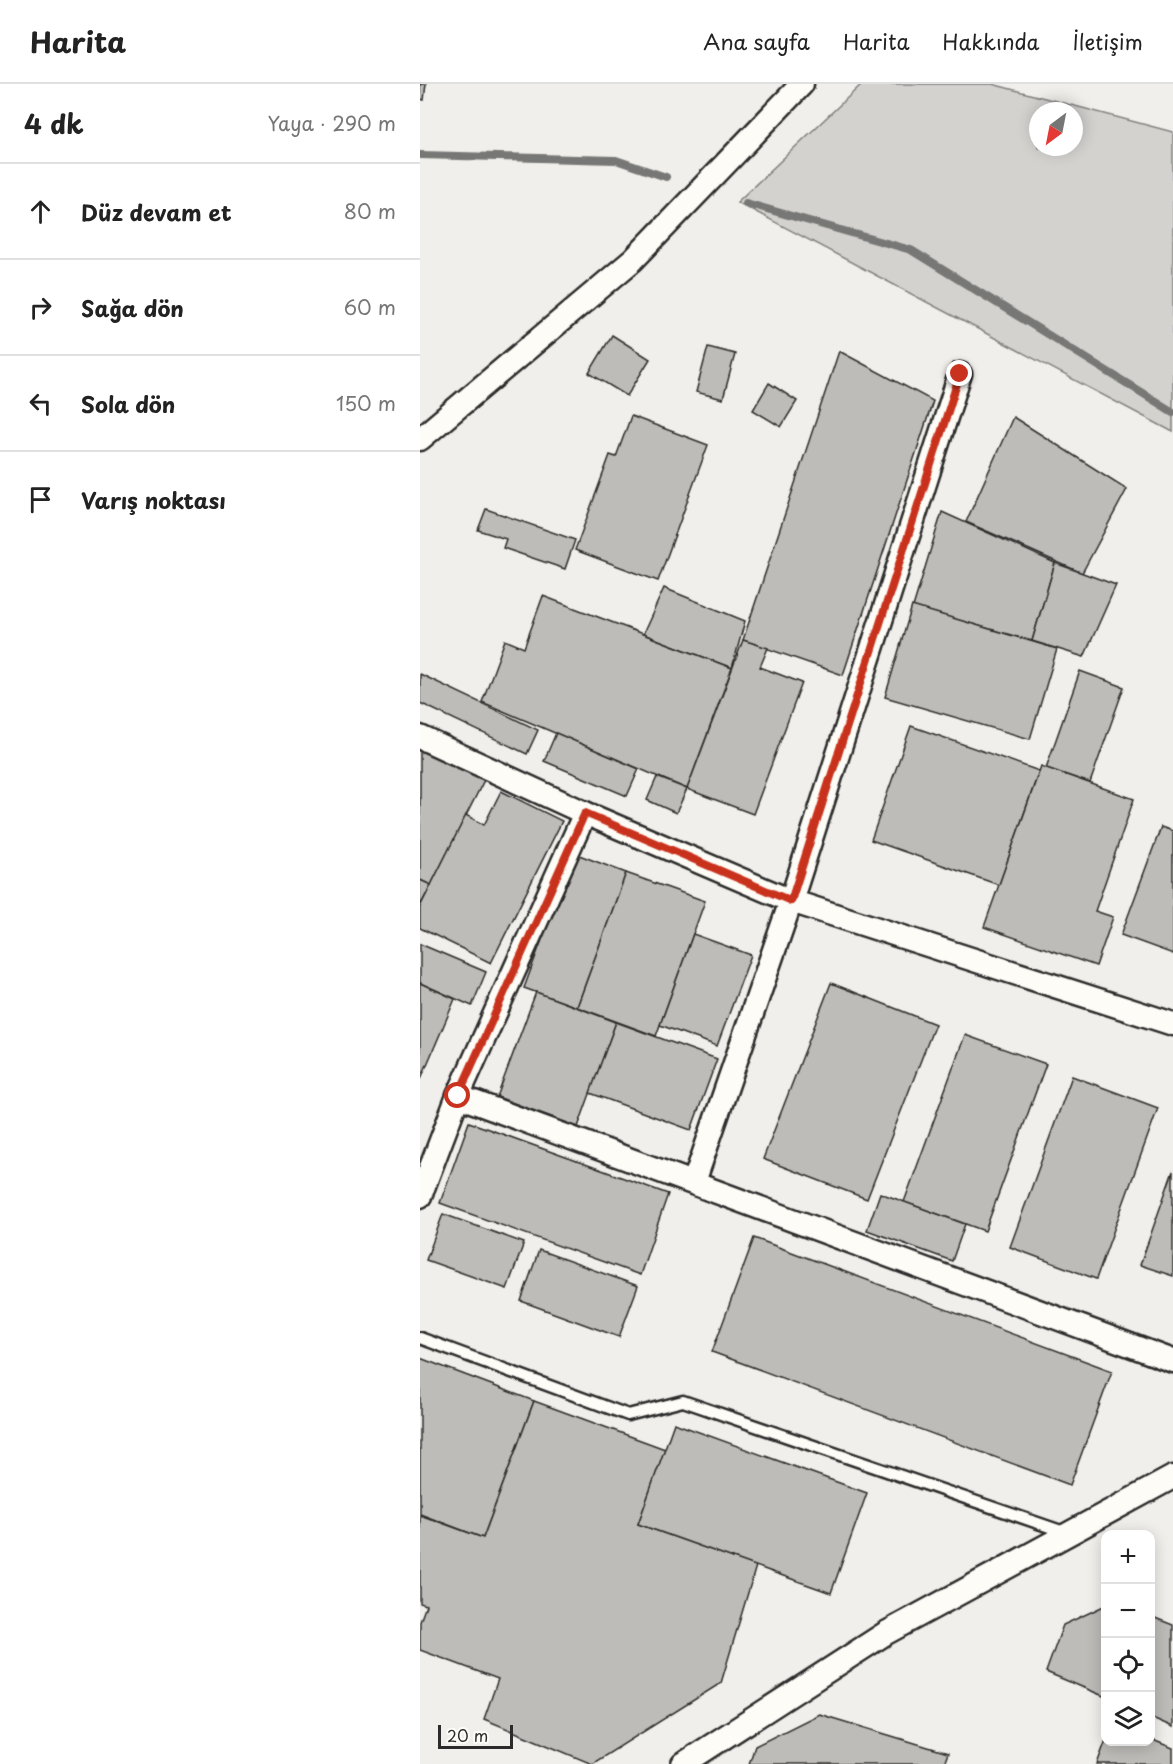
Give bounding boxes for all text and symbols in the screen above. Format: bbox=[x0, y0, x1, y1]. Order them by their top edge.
text: Harita bbox=[30, 20, 126, 63]
text: Ana sayfa bbox=[703, 25, 810, 57]
text: Harita bbox=[843, 25, 910, 57]
text: Hakkında bbox=[943, 25, 1039, 57]
text: İletişim bbox=[1072, 25, 1143, 57]
north arrow bbox=[1029, 102, 1083, 156]
text: 4 dk bbox=[24, 104, 84, 143]
text: Yaya · 290 m bbox=[268, 108, 396, 138]
icon: ahead bbox=[24, 195, 57, 228]
text: Düz devam et bbox=[81, 195, 232, 228]
text: 80 m bbox=[344, 196, 396, 226]
icon: right bbox=[24, 291, 57, 324]
text: Sağa dön bbox=[81, 291, 184, 324]
text: 60 m bbox=[344, 292, 396, 322]
route end bbox=[946, 360, 972, 386]
icon: left bbox=[24, 387, 57, 420]
text: Sola dön bbox=[81, 387, 175, 420]
text: 150 m bbox=[336, 388, 396, 418]
icon: arrive bbox=[24, 483, 57, 516]
text: Varış noktası bbox=[81, 483, 226, 516]
route start bbox=[444, 1082, 470, 1108]
map controls bbox=[1101, 1530, 1155, 1746]
button: + bbox=[1101, 1530, 1155, 1584]
button: − bbox=[1101, 1584, 1155, 1638]
button: locate bbox=[1101, 1638, 1155, 1692]
button: layers bbox=[1101, 1692, 1155, 1746]
scale bar bbox=[438, 1722, 513, 1750]
text: 20 m bbox=[447, 1723, 488, 1747]

